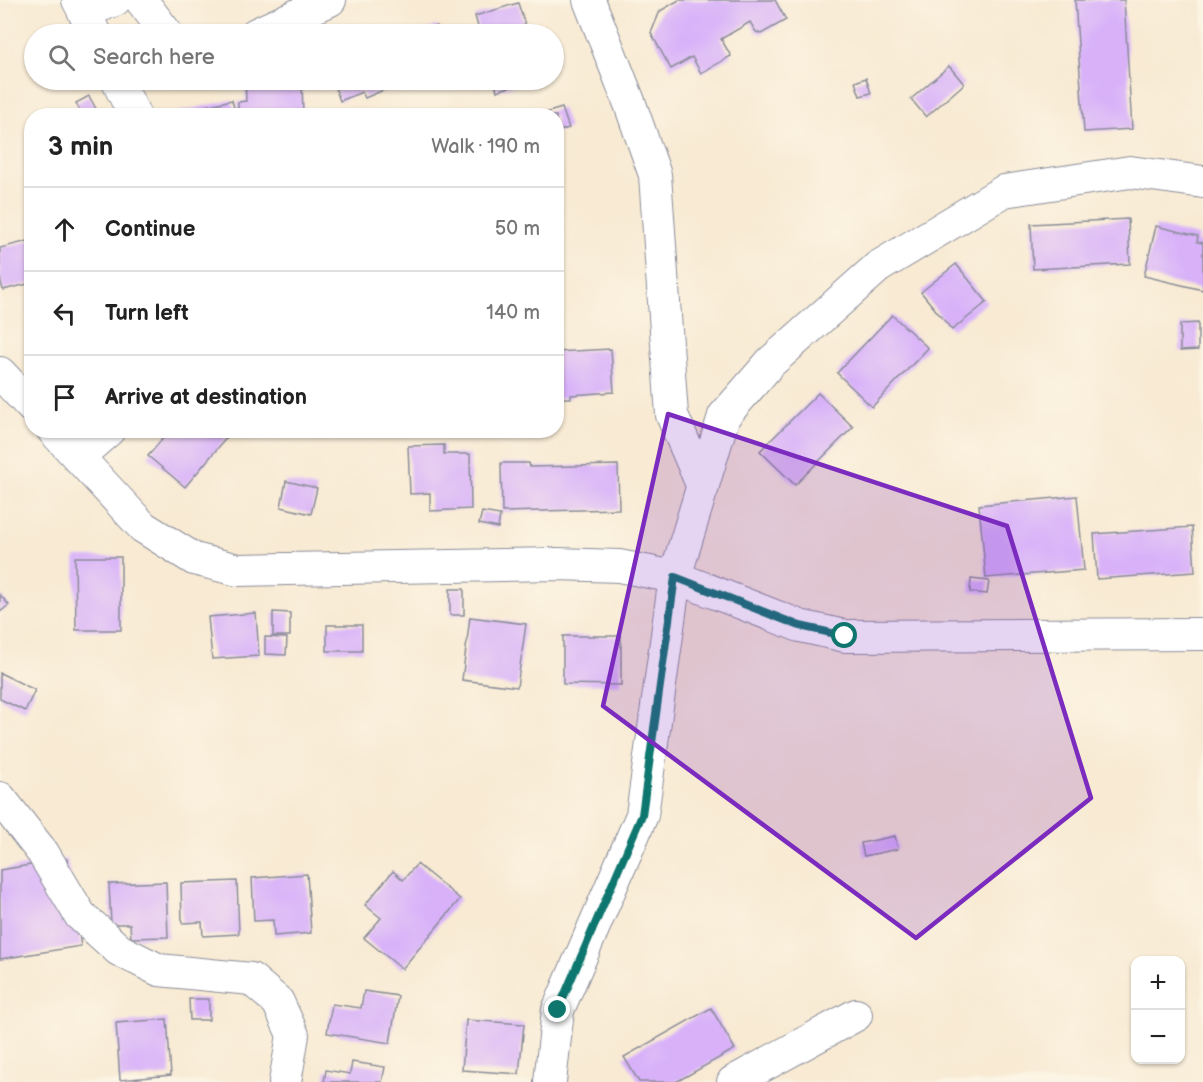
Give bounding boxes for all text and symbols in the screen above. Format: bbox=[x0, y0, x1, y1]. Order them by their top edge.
search box bbox=[24, 24, 564, 90]
icon: search bbox=[45, 41, 78, 74]
text: Search here bbox=[93, 44, 215, 71]
text: 3 min bbox=[48, 132, 113, 163]
text: Walk · 190 m bbox=[431, 135, 540, 159]
icon: ahead bbox=[48, 213, 81, 246]
text: Continue bbox=[105, 216, 195, 243]
text: 50 m bbox=[495, 217, 540, 241]
icon: left bbox=[48, 297, 81, 330]
text: Turn left bbox=[105, 300, 189, 327]
text: 140 m bbox=[486, 301, 540, 325]
icon: arrive bbox=[48, 381, 81, 414]
text: Arrive at destination bbox=[105, 384, 307, 411]
route start bbox=[831, 622, 857, 648]
map controls bbox=[1131, 956, 1185, 1064]
button: + bbox=[1131, 956, 1185, 1010]
route end bbox=[544, 996, 570, 1022]
button: − bbox=[1131, 1010, 1185, 1064]

